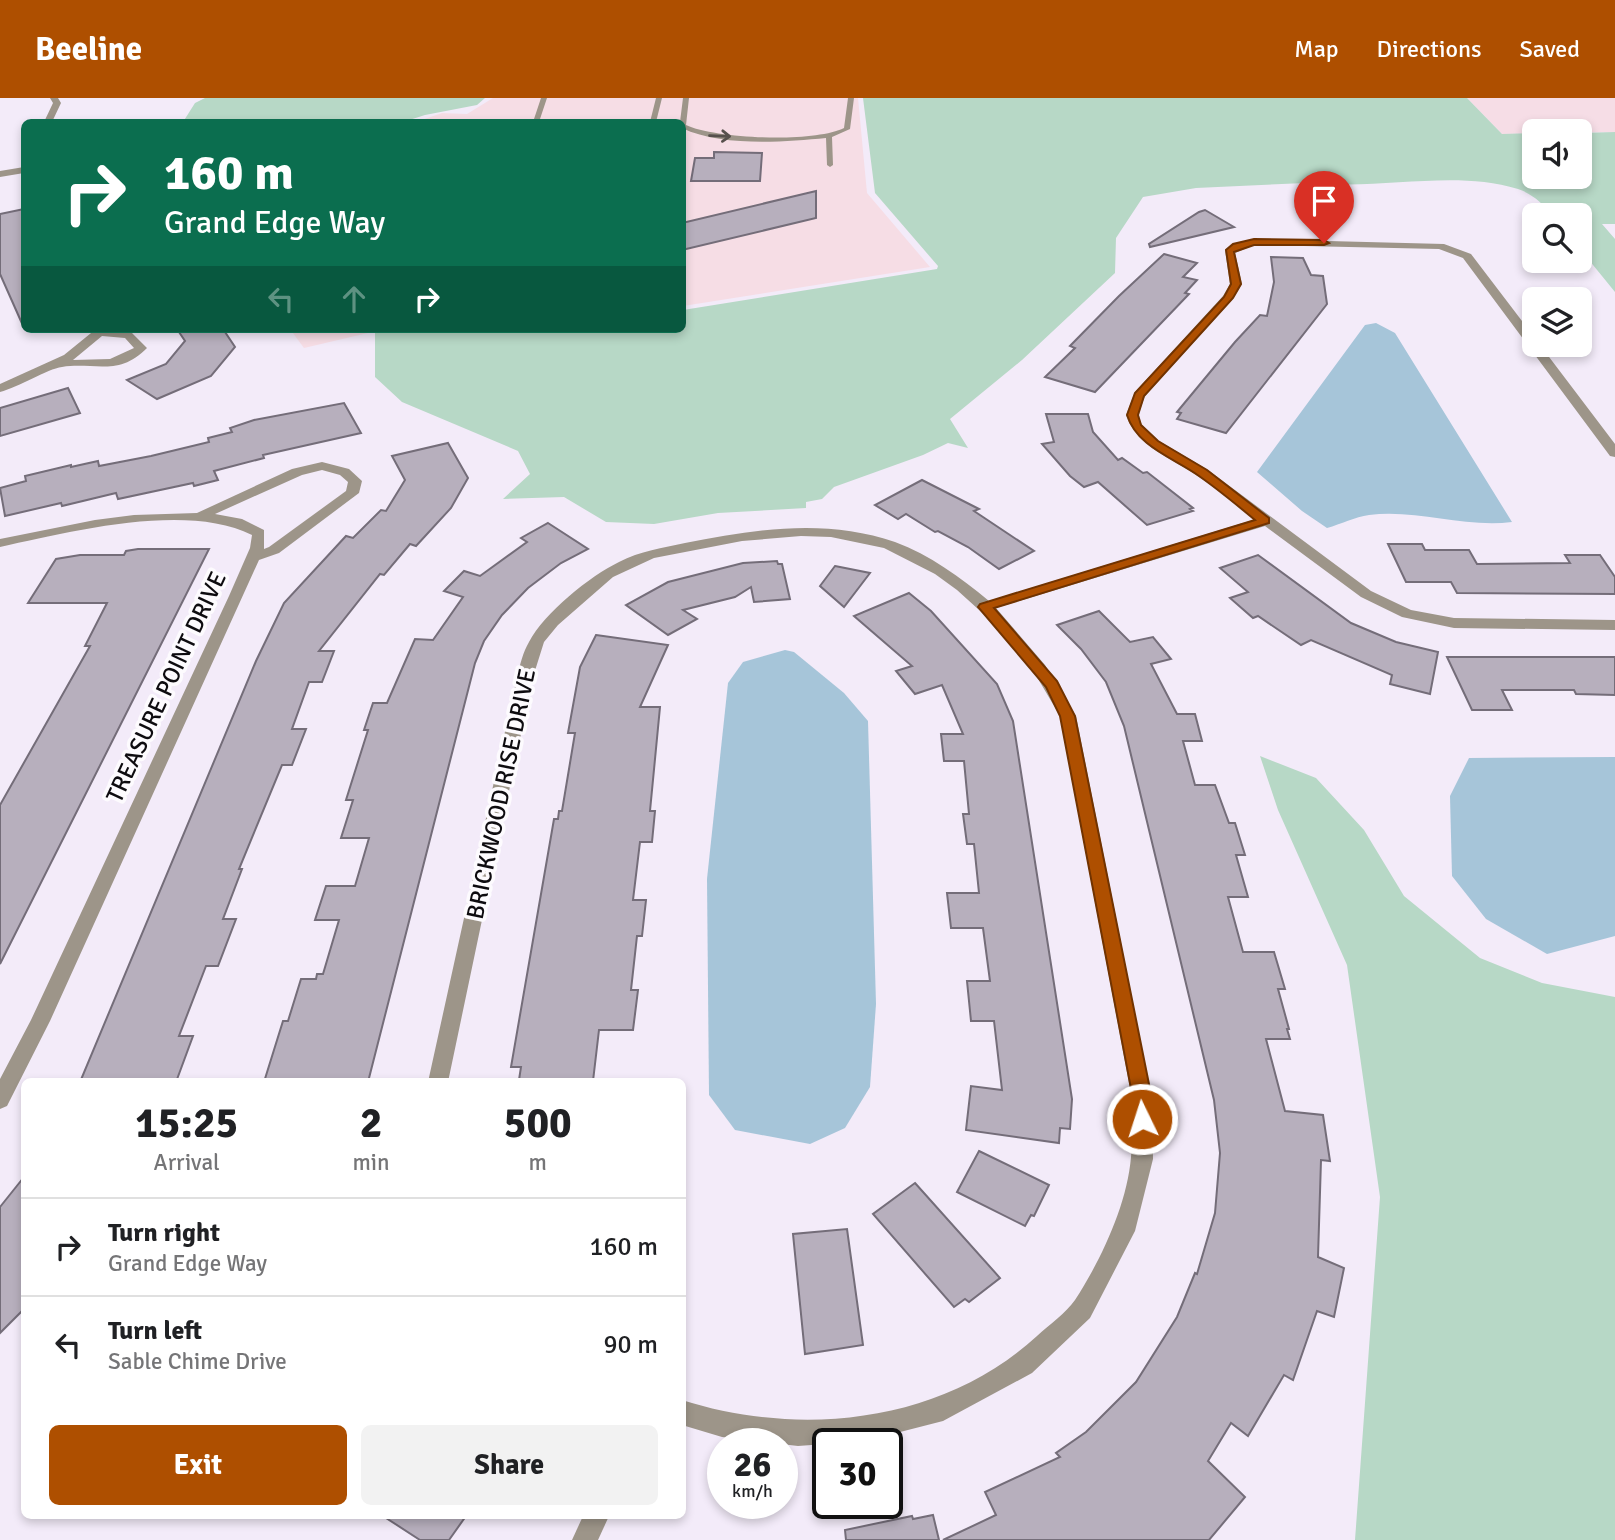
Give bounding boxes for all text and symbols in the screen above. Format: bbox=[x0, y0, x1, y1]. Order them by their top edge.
text: Beeline bbox=[35, 29, 142, 70]
text: Map bbox=[1294, 34, 1339, 64]
text: Directions bbox=[1377, 34, 1482, 64]
text: Saved bbox=[1520, 34, 1580, 64]
map controls bbox=[1522, 119, 1592, 357]
button: sound bbox=[1522, 119, 1592, 189]
one-way arrow bbox=[708, 130, 731, 143]
text: 160 m bbox=[164, 143, 294, 203]
icon: right bbox=[49, 147, 140, 238]
pin bbox=[1294, 171, 1354, 243]
icon: arrive bbox=[1305, 182, 1343, 220]
text: Grand Edge Way bbox=[164, 203, 385, 242]
button: search bbox=[1522, 203, 1592, 273]
icon: left bbox=[262, 280, 300, 318]
icon: ahead bbox=[335, 280, 373, 318]
icon: right bbox=[408, 280, 446, 318]
button: layers bbox=[1522, 287, 1592, 357]
street label: TREASURE POINT DRIVE bbox=[99, 567, 233, 807]
street label: BRICKWOOD RISE DRIVE bbox=[460, 666, 542, 922]
position arrow bbox=[1105, 1082, 1179, 1156]
text: 15:25 bbox=[135, 1098, 238, 1149]
text: 2 bbox=[360, 1098, 382, 1149]
text: 500 bbox=[504, 1098, 572, 1149]
text: Arrival bbox=[154, 1148, 220, 1177]
text: min bbox=[352, 1148, 390, 1177]
text: m bbox=[529, 1148, 547, 1177]
text: Turn right bbox=[108, 1217, 220, 1249]
icon: right bbox=[49, 1228, 87, 1266]
text: 160 m bbox=[589, 1231, 658, 1263]
text: Grand Edge Way bbox=[108, 1249, 267, 1278]
text: Turn left bbox=[108, 1315, 202, 1347]
icon: left bbox=[49, 1326, 87, 1364]
text: 90 m bbox=[603, 1329, 658, 1361]
text: Sable Chime Drive bbox=[108, 1347, 287, 1376]
button: Exit bbox=[49, 1425, 347, 1505]
button: Share bbox=[361, 1425, 658, 1505]
speed limit sign: 30 bbox=[812, 1428, 903, 1519]
text: 26 bbox=[734, 1443, 771, 1486]
text: km/h bbox=[732, 1480, 773, 1502]

